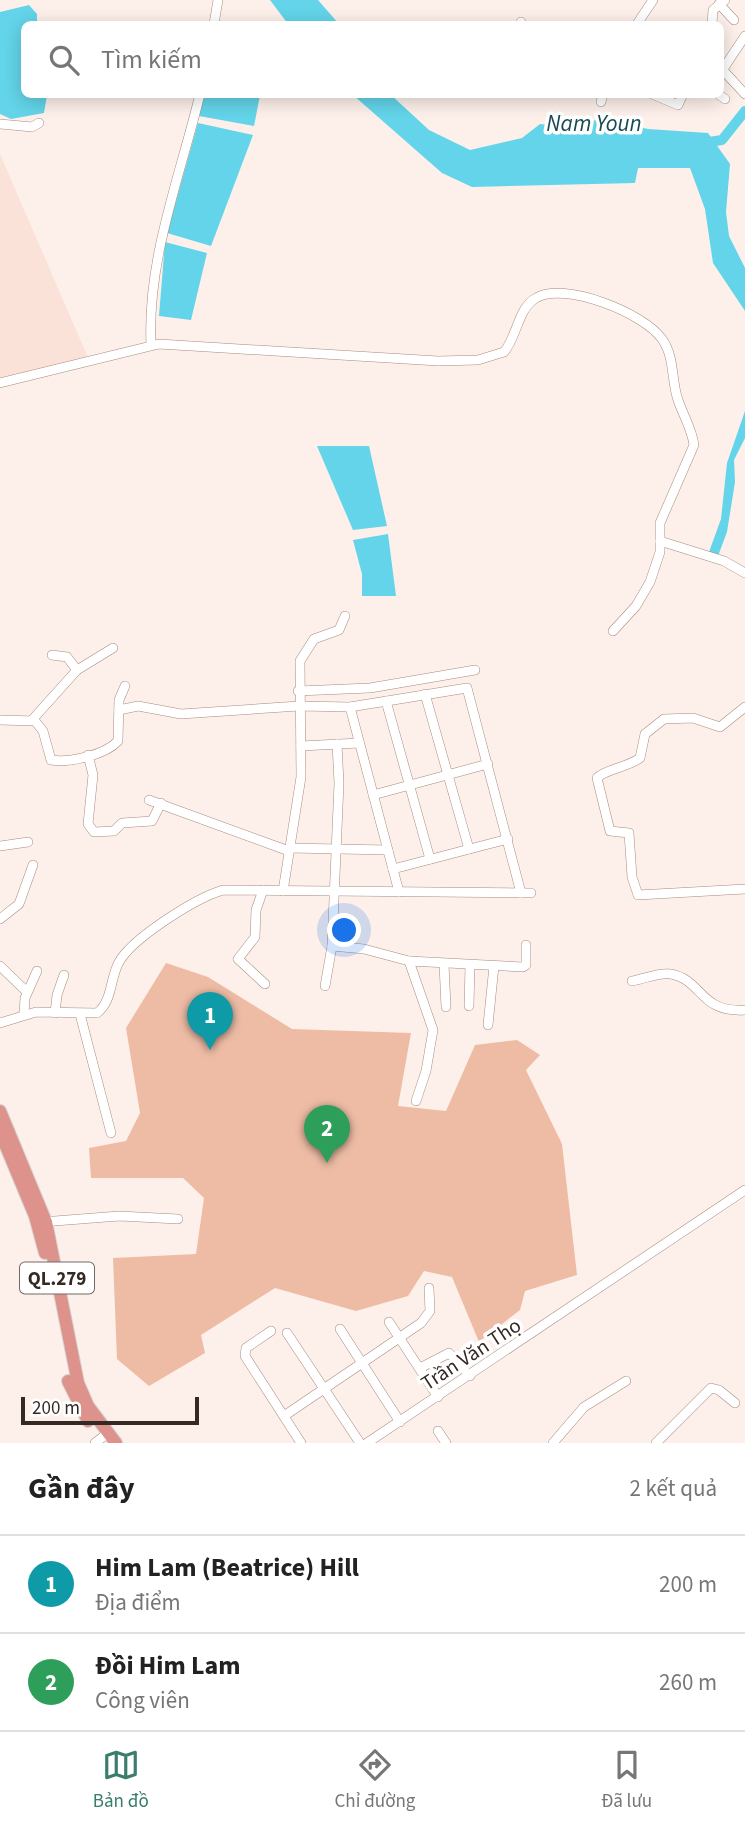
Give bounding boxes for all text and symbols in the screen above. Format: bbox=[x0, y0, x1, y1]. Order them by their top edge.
search box bbox=[21, 21, 724, 98]
icon: search bbox=[45, 41, 83, 79]
text: Tìm kiếm bbox=[101, 41, 202, 78]
water label: Nam Youn bbox=[546, 107, 642, 140]
your location bbox=[327, 913, 361, 947]
pin: 1 bbox=[187, 992, 233, 1050]
pin: 2 bbox=[304, 1105, 350, 1163]
road number: QL.279 bbox=[20, 1262, 94, 1294]
street label: Trần Văn Thọ bbox=[415, 1310, 527, 1398]
scale bar bbox=[21, 1394, 200, 1426]
text: 200 m bbox=[32, 1395, 80, 1422]
text: Gần đây bbox=[28, 1467, 135, 1510]
text: 2 kết quả bbox=[630, 1472, 717, 1505]
text: Him Lam (Beatrice) Hill bbox=[95, 1549, 359, 1586]
text: 1 bbox=[45, 1568, 57, 1601]
text: 200 m bbox=[659, 1568, 717, 1601]
text: Địa điểm bbox=[95, 1586, 181, 1619]
text: Đồi Him Lam bbox=[95, 1647, 240, 1684]
text: 2 bbox=[45, 1666, 57, 1699]
text: 260 m bbox=[659, 1666, 717, 1699]
text: Công viên bbox=[95, 1684, 190, 1717]
tab: Bản đồ bbox=[93, 1746, 149, 1815]
tab: Chỉ đường bbox=[335, 1746, 415, 1815]
tab: Đã lưu bbox=[601, 1746, 652, 1815]

